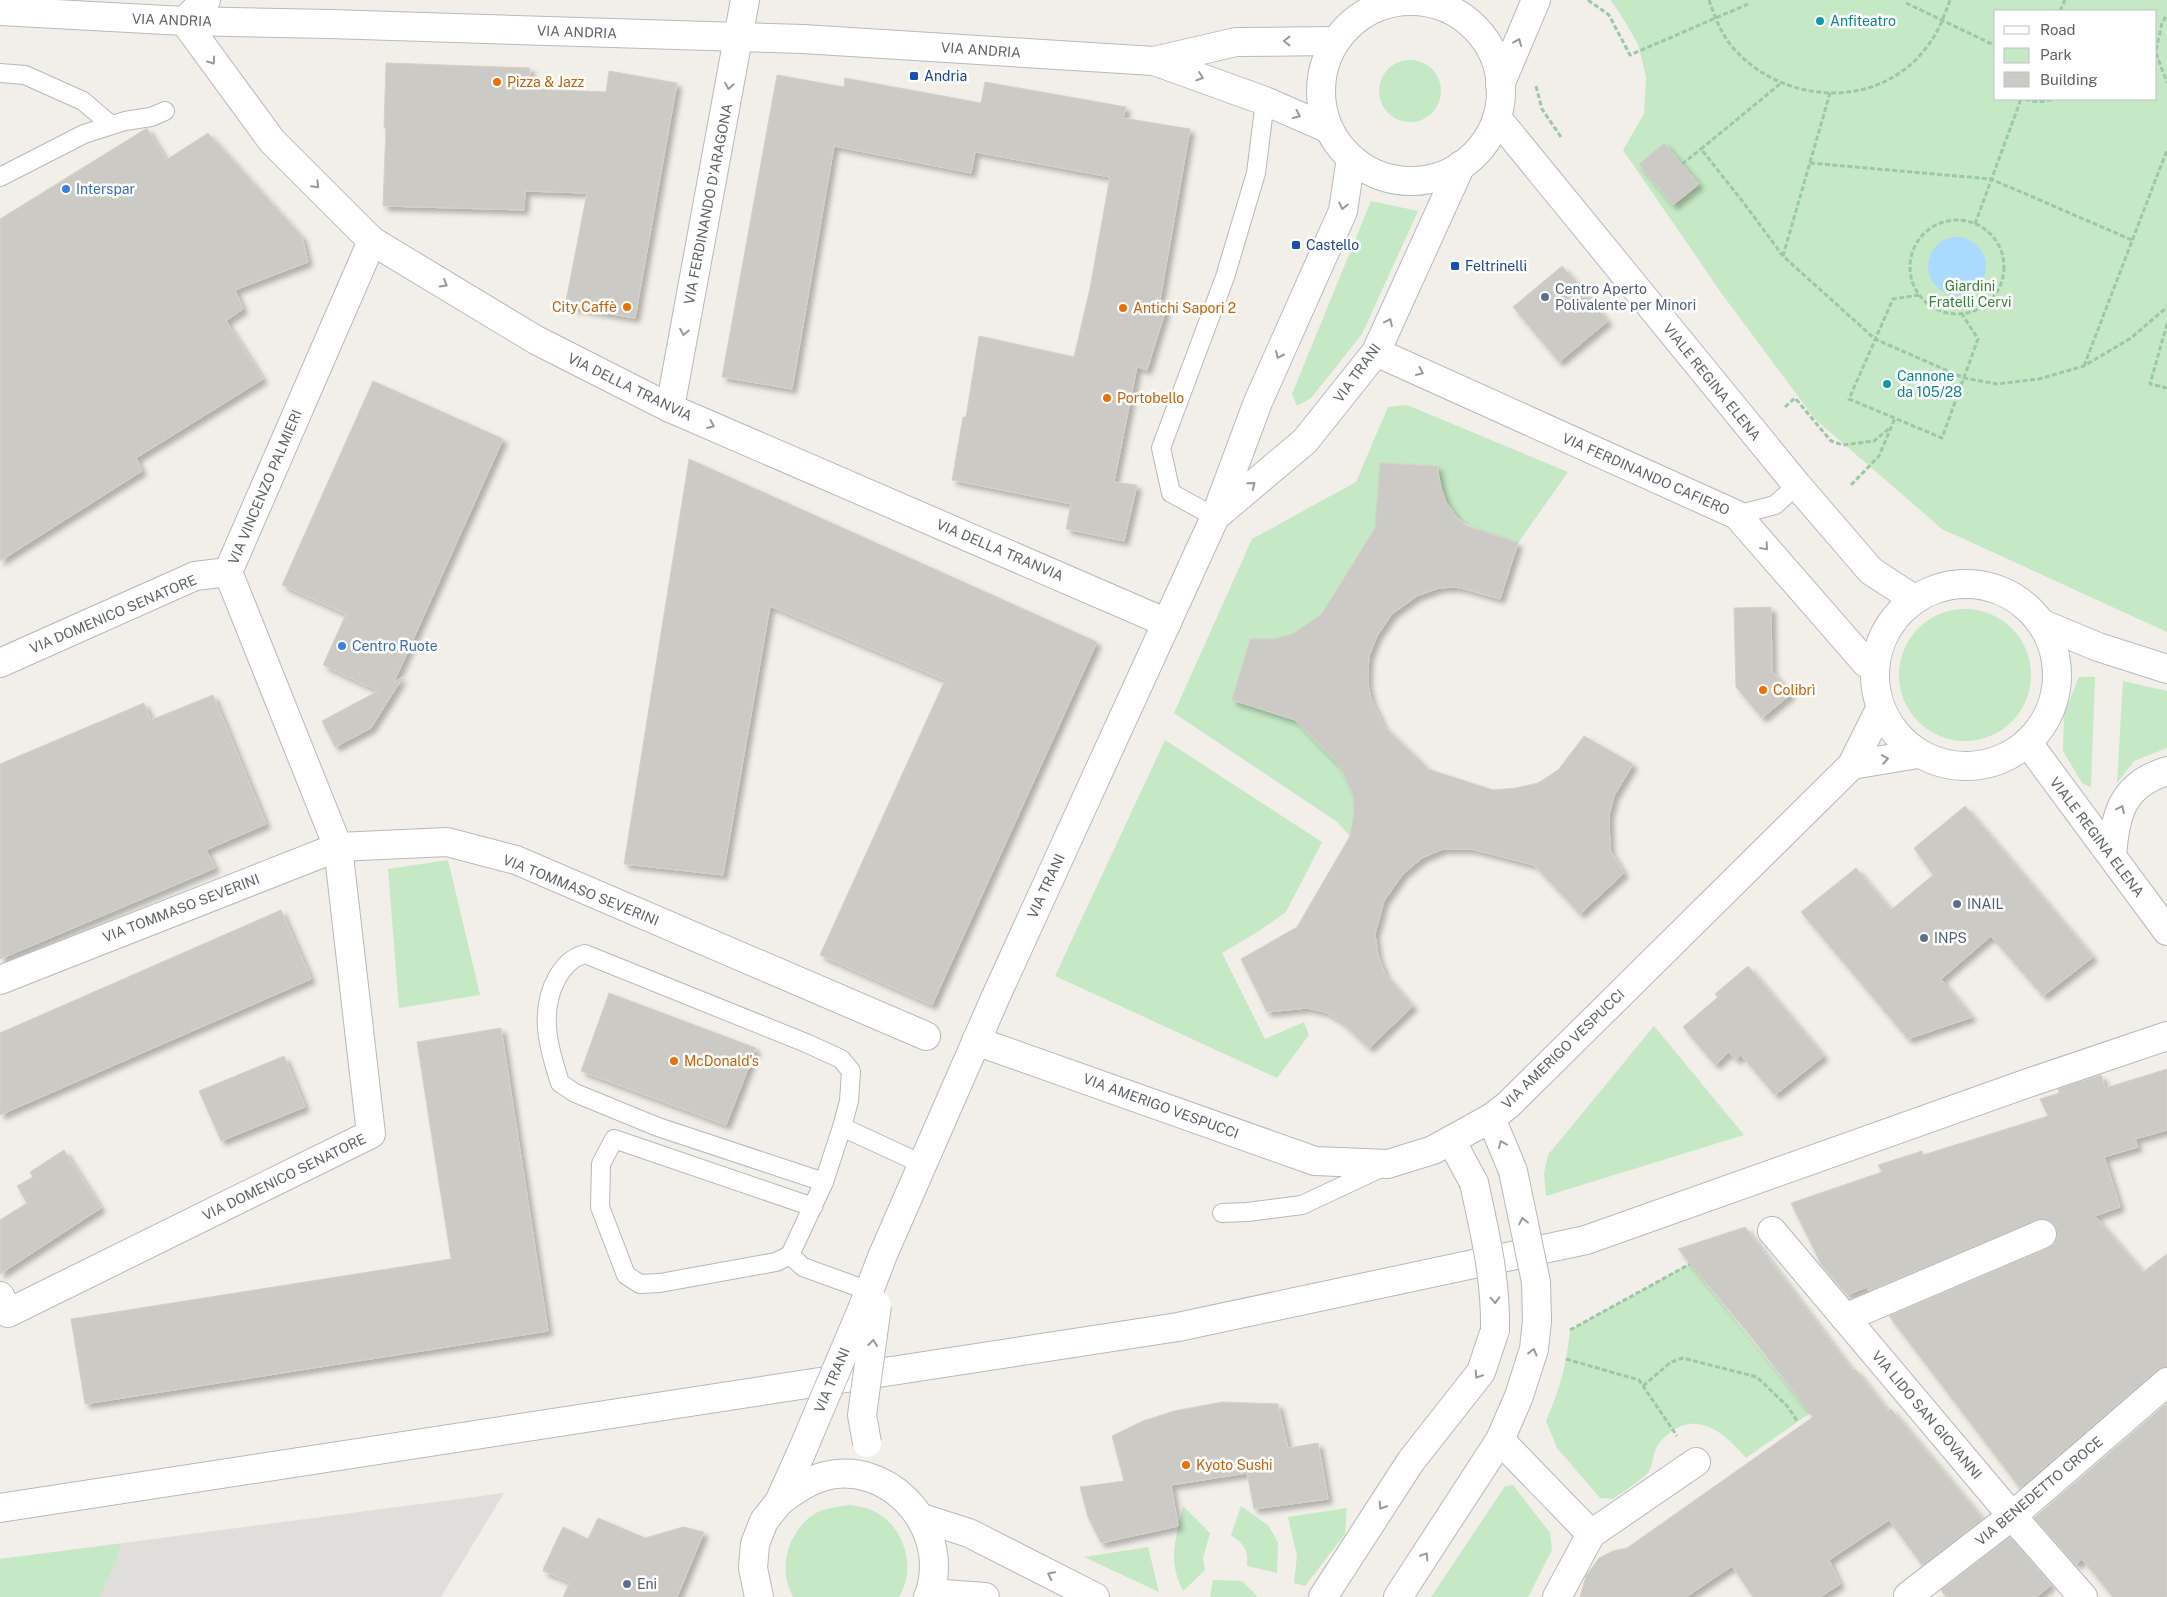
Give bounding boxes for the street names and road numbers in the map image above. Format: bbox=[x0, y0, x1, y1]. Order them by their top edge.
street label: VIA ANDRIA bbox=[132, 11, 212, 29]
street label: VIA ANDRIA bbox=[537, 23, 617, 41]
street label: VIA ANDRIA bbox=[940, 39, 1022, 61]
street label: VIA FERDINANDO D'ARAGONA bbox=[681, 102, 735, 306]
street label: VIALE REGINA ELENA bbox=[1660, 320, 1764, 444]
street label: VIA TRANI bbox=[1330, 340, 1384, 406]
street label: VIA DELLA TRANVIA bbox=[565, 350, 695, 424]
street label: VIA VINCENZO PALMIERI bbox=[225, 407, 305, 567]
street label: VIA FERDINANDO CAFIERO bbox=[1560, 430, 1732, 518]
street label: VIA DELLA TRANVIA bbox=[934, 516, 1066, 584]
street label: VIA DOMENICO SENATORE bbox=[27, 572, 199, 656]
street label: VIALE REGINA ELENA bbox=[2047, 774, 2147, 900]
street label: VIA TOMMASO SEVERINI bbox=[501, 851, 661, 929]
street label: VIA TRANI bbox=[1024, 851, 1068, 921]
street label: VIA TOMMASO SEVERINI bbox=[100, 871, 262, 945]
street label: VIA AMERIGO VESPUCCI bbox=[1498, 986, 1628, 1112]
street label: VIA AMERIGO VESPUCCI bbox=[1081, 1070, 1241, 1142]
street label: VIA DOMENICO SENATORE bbox=[200, 1130, 368, 1224]
street label: VIA TRANI bbox=[811, 1345, 853, 1415]
street label: VIA LIDO SAN GIOVANNI bbox=[1869, 1348, 1985, 1482]
street label: VIA BENEDETTO CROCE bbox=[1972, 1433, 2106, 1549]

